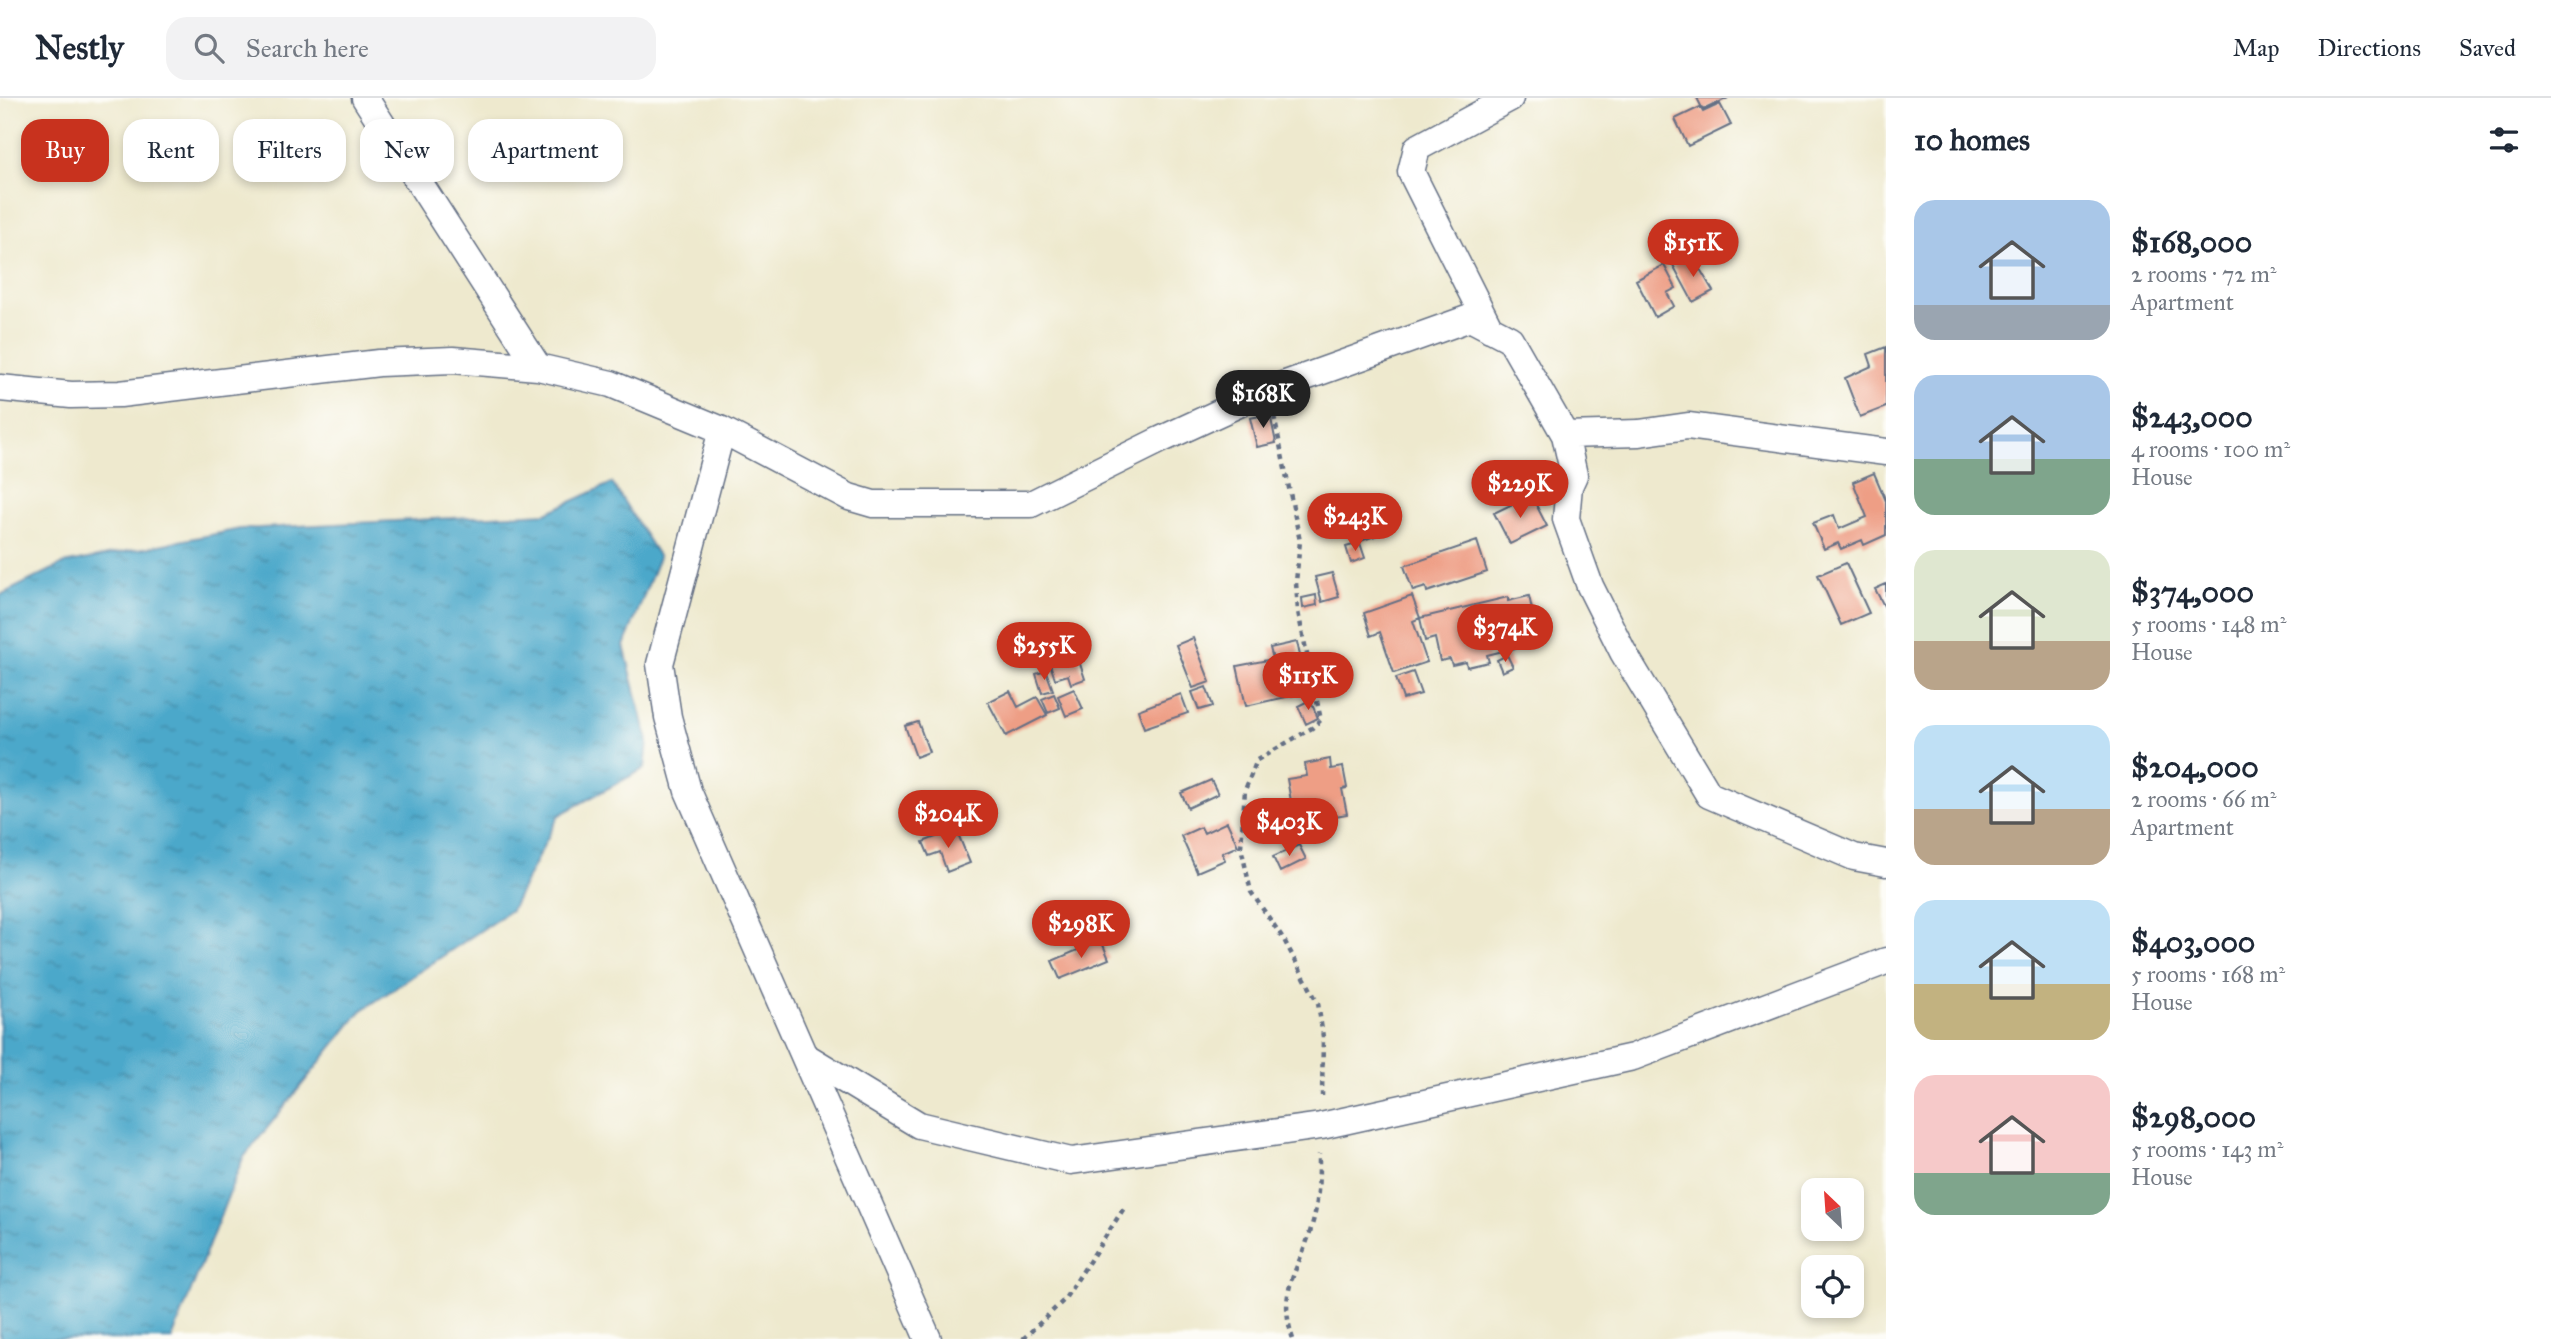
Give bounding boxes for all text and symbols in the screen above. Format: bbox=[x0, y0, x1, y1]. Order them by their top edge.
search box bbox=[166, 17, 656, 80]
text: Nestly bbox=[35, 28, 124, 68]
icon: search bbox=[190, 29, 228, 67]
text: Search here bbox=[246, 32, 369, 64]
text: Map bbox=[2233, 33, 2280, 63]
text: Directions bbox=[2318, 33, 2421, 63]
text: Saved bbox=[2459, 33, 2516, 63]
chip: Buy bbox=[21, 119, 109, 182]
chip: Rent bbox=[123, 119, 219, 182]
chip: Filters bbox=[233, 119, 346, 182]
chip: New bbox=[360, 119, 454, 182]
chip: Apartment bbox=[468, 119, 623, 182]
icon: filters bbox=[2485, 121, 2523, 159]
text: 10 homes bbox=[1914, 122, 2030, 158]
pin: $151K bbox=[1644, 220, 1742, 279]
text: $168,000 bbox=[2131, 224, 2252, 260]
text: $151K bbox=[1664, 228, 1722, 256]
icon: home bbox=[1970, 228, 2054, 312]
text: 2 rooms · 72 m² bbox=[2131, 260, 2276, 288]
text: Apartment bbox=[2131, 288, 2234, 316]
pin: $168K bbox=[1214, 370, 1312, 430]
text: $168K bbox=[1231, 379, 1295, 407]
text: $243,000 bbox=[2131, 399, 2253, 435]
icon: home bbox=[1970, 403, 2054, 487]
text: 4 rooms · 100 m² bbox=[2131, 435, 2290, 463]
pin: $229K bbox=[1471, 460, 1569, 520]
text: House bbox=[2131, 463, 2193, 491]
text: $229K bbox=[1487, 469, 1553, 497]
pin: $243K bbox=[1306, 494, 1404, 553]
text: $243K bbox=[1323, 502, 1387, 530]
text: $374,000 bbox=[2131, 574, 2254, 610]
icon: home bbox=[1970, 578, 2054, 662]
pin: $374K bbox=[1456, 604, 1554, 664]
text: 5 rooms · 148 m² bbox=[2131, 610, 2286, 638]
text: $374K bbox=[1473, 613, 1537, 641]
pin: $255K bbox=[995, 622, 1093, 682]
text: $255K bbox=[1013, 631, 1075, 659]
text: House bbox=[2131, 638, 2193, 666]
pin: $115K bbox=[1259, 652, 1357, 712]
text: $115K bbox=[1279, 661, 1337, 689]
text: $204,000 bbox=[2131, 749, 2259, 785]
icon: home bbox=[1970, 753, 2054, 837]
text: 2 rooms · 66 m² bbox=[2131, 785, 2276, 813]
pin: $204K bbox=[899, 790, 997, 850]
pin: $403K bbox=[1240, 798, 1338, 858]
text: $204K bbox=[914, 799, 982, 827]
text: $403K bbox=[1256, 807, 1322, 835]
text: Apartment bbox=[2131, 813, 2234, 841]
pin: $298K bbox=[1032, 900, 1130, 960]
text: $298K bbox=[1048, 909, 1114, 937]
text: $403,000 bbox=[2131, 924, 2255, 960]
icon: home bbox=[1970, 928, 2054, 1012]
text: 5 rooms · 168 m² bbox=[2131, 960, 2285, 988]
text: House bbox=[2131, 988, 2193, 1016]
text: $298,000 bbox=[2131, 1099, 2256, 1135]
icon: home bbox=[1970, 1103, 2054, 1187]
text: 5 rooms · 143 m² bbox=[2131, 1135, 2283, 1163]
text: House bbox=[2131, 1163, 2193, 1191]
north arrow bbox=[1801, 1178, 1864, 1241]
map controls bbox=[1801, 1178, 1864, 1318]
button: locate bbox=[1801, 1255, 1864, 1318]

